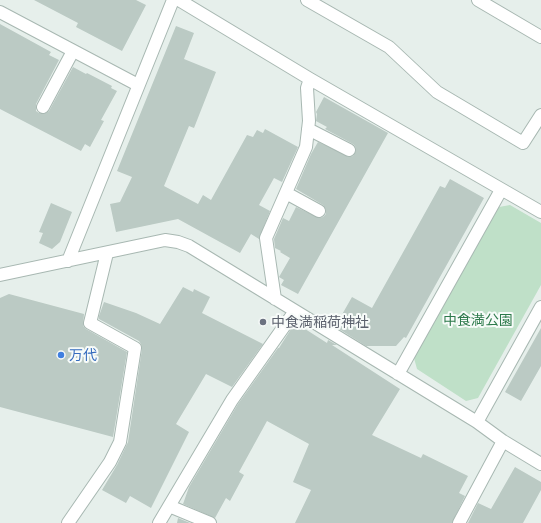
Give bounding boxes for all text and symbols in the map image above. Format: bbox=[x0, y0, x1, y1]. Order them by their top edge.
park label: 中食満公園 bbox=[443, 312, 513, 328]
place label: 中食満稲荷神社 bbox=[271, 314, 369, 330]
marker: 中食満稲荷神社 bbox=[258, 317, 268, 327]
place label: 万代 bbox=[69, 347, 97, 363]
marker: 万代 bbox=[56, 350, 66, 360]

